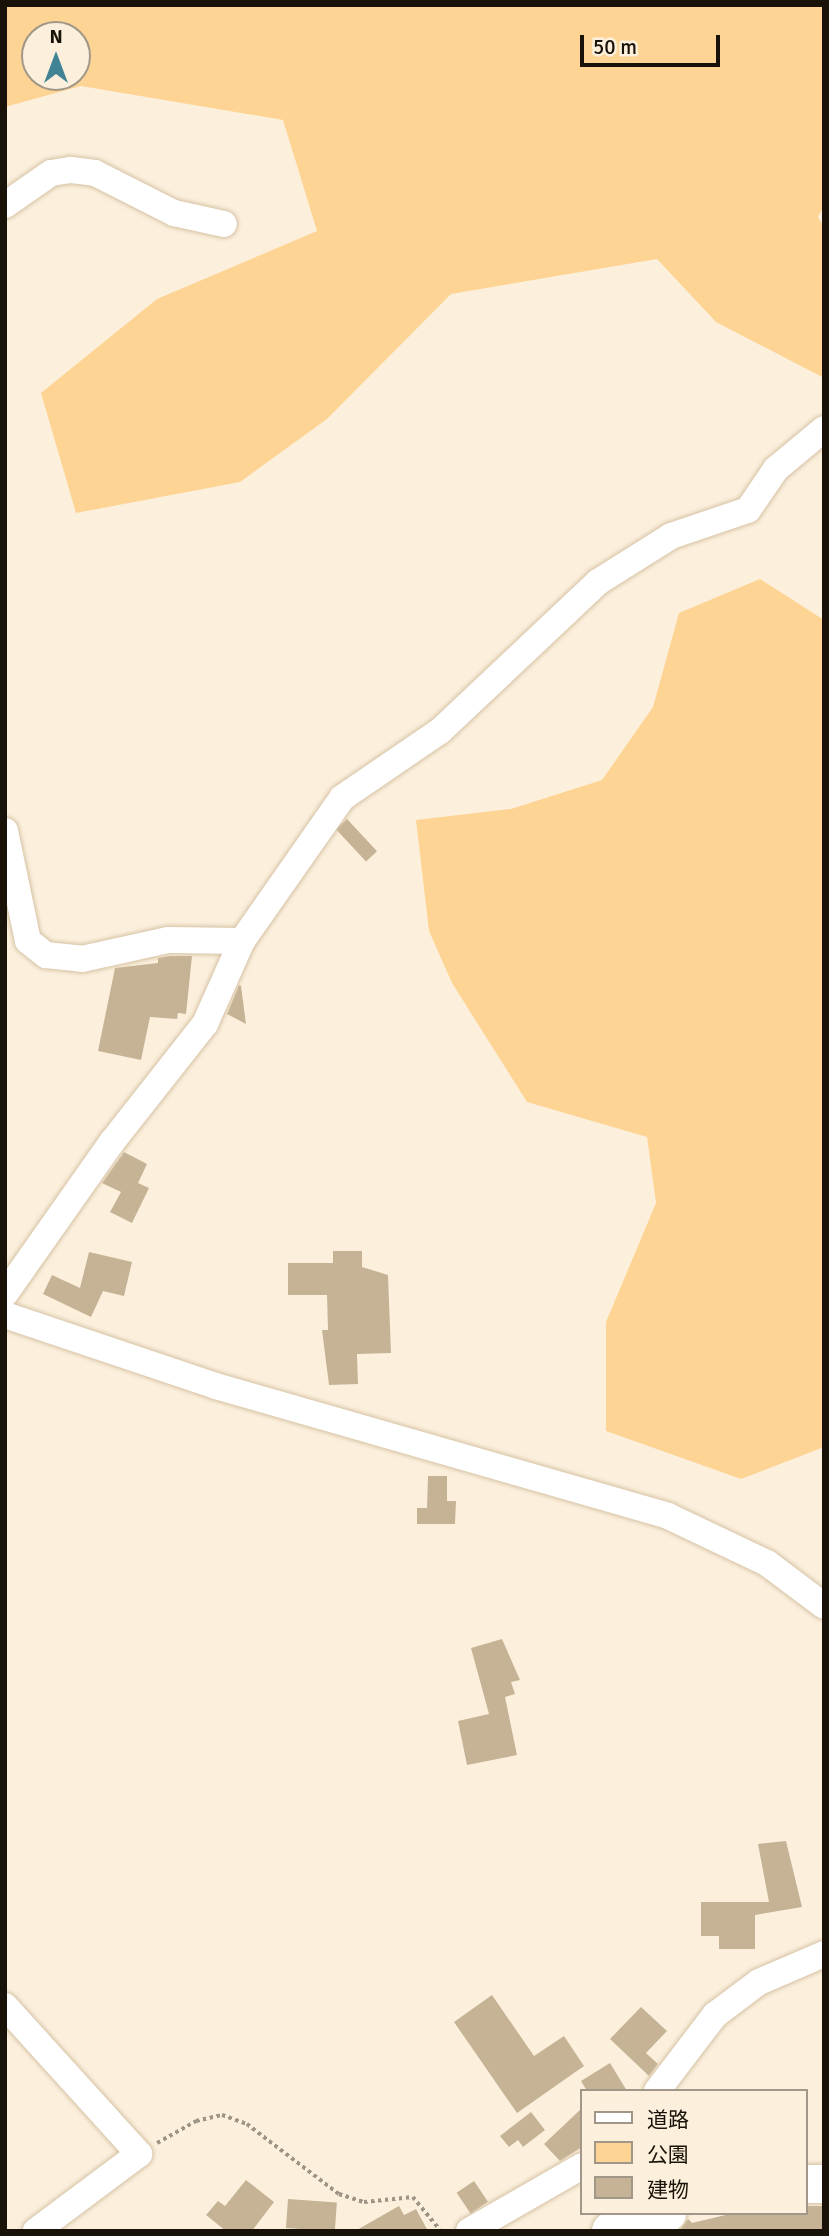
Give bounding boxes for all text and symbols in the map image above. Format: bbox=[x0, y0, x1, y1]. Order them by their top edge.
north arrow bbox=[21, 21, 91, 91]
scale bar bbox=[584, 21, 724, 65]
text: N bbox=[49, 25, 63, 49]
text: 50 m bbox=[593, 34, 637, 60]
legend bbox=[580, 2089, 808, 2215]
text: 道路 bbox=[647, 2107, 689, 2133]
text: 公園 bbox=[647, 2142, 689, 2168]
text: 建物 bbox=[647, 2177, 689, 2203]

